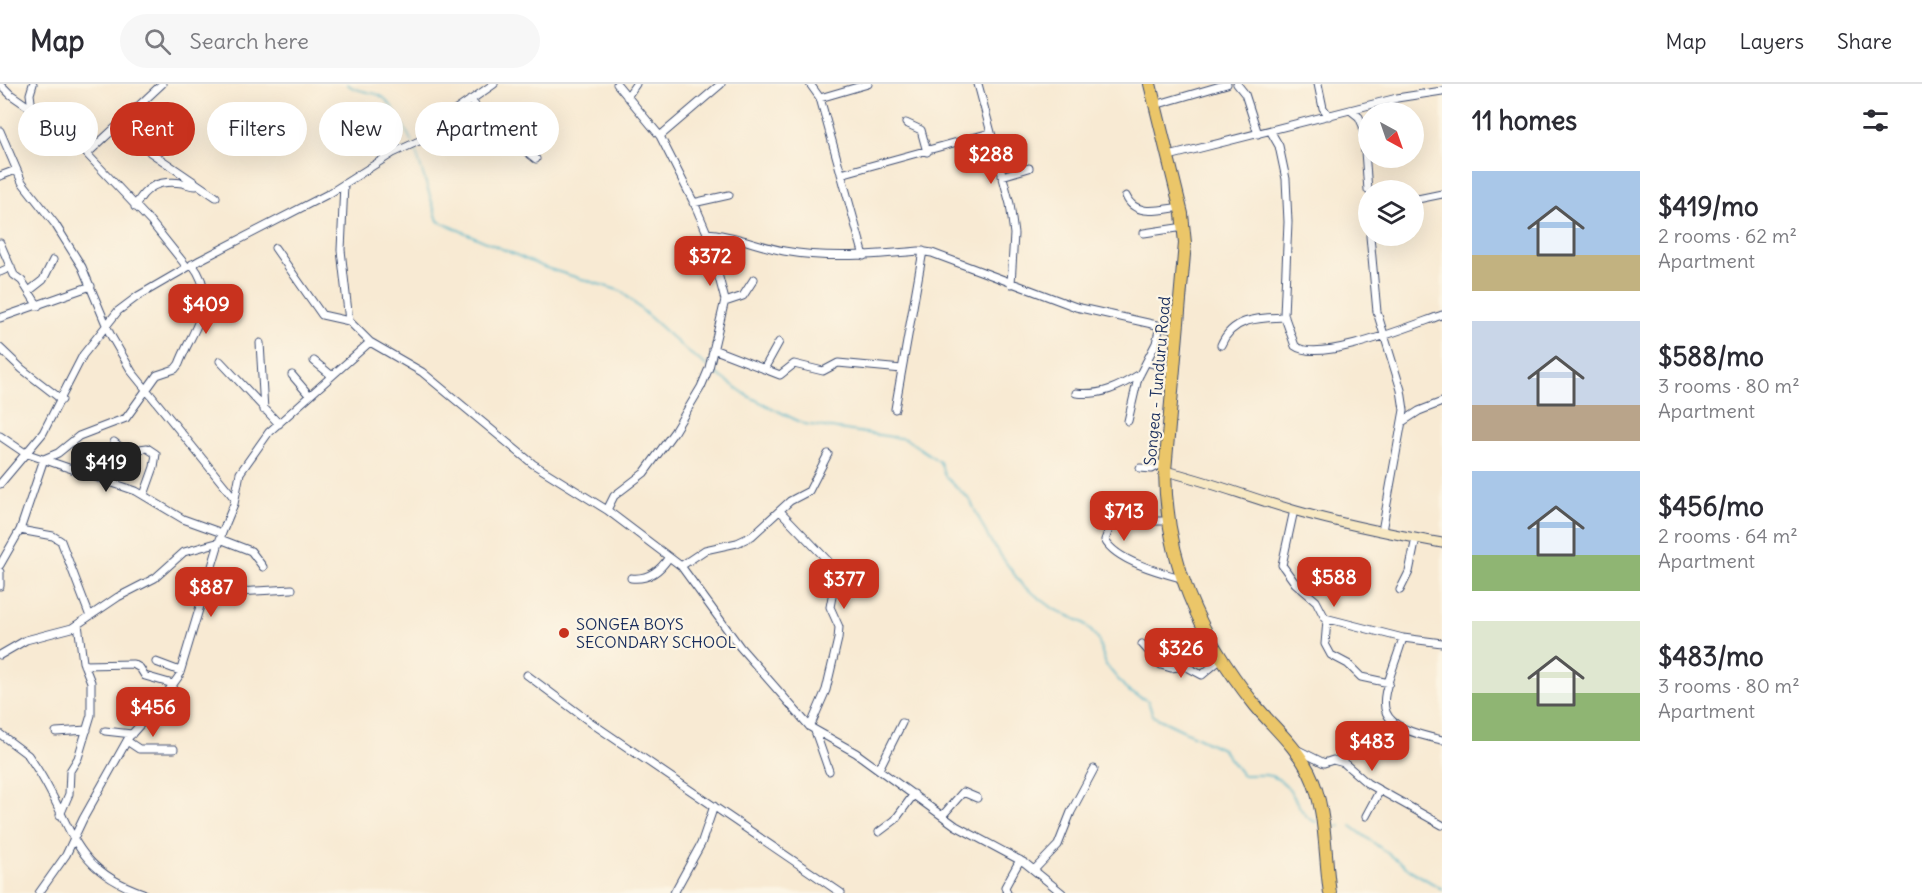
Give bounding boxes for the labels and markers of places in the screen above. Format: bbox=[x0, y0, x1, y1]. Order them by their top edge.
pin: $288 bbox=[955, 134, 1027, 185]
pin: $372 bbox=[674, 236, 746, 287]
pin: $409 bbox=[170, 284, 242, 335]
pin: $419 bbox=[70, 442, 142, 493]
pin: $713 bbox=[1088, 491, 1160, 542]
pin: $588 bbox=[1298, 557, 1370, 608]
pin: $377 bbox=[808, 559, 880, 610]
pin: $887 bbox=[175, 567, 247, 618]
place label: SONGEA BOYS SECONDARY SCHOOL bbox=[576, 614, 737, 652]
marker: SONGEA BOYS SECONDARY SCHOOL bbox=[557, 626, 571, 640]
pin: $326 bbox=[1145, 628, 1217, 679]
pin: $456 bbox=[117, 687, 189, 738]
pin: $483 bbox=[1336, 721, 1408, 772]

